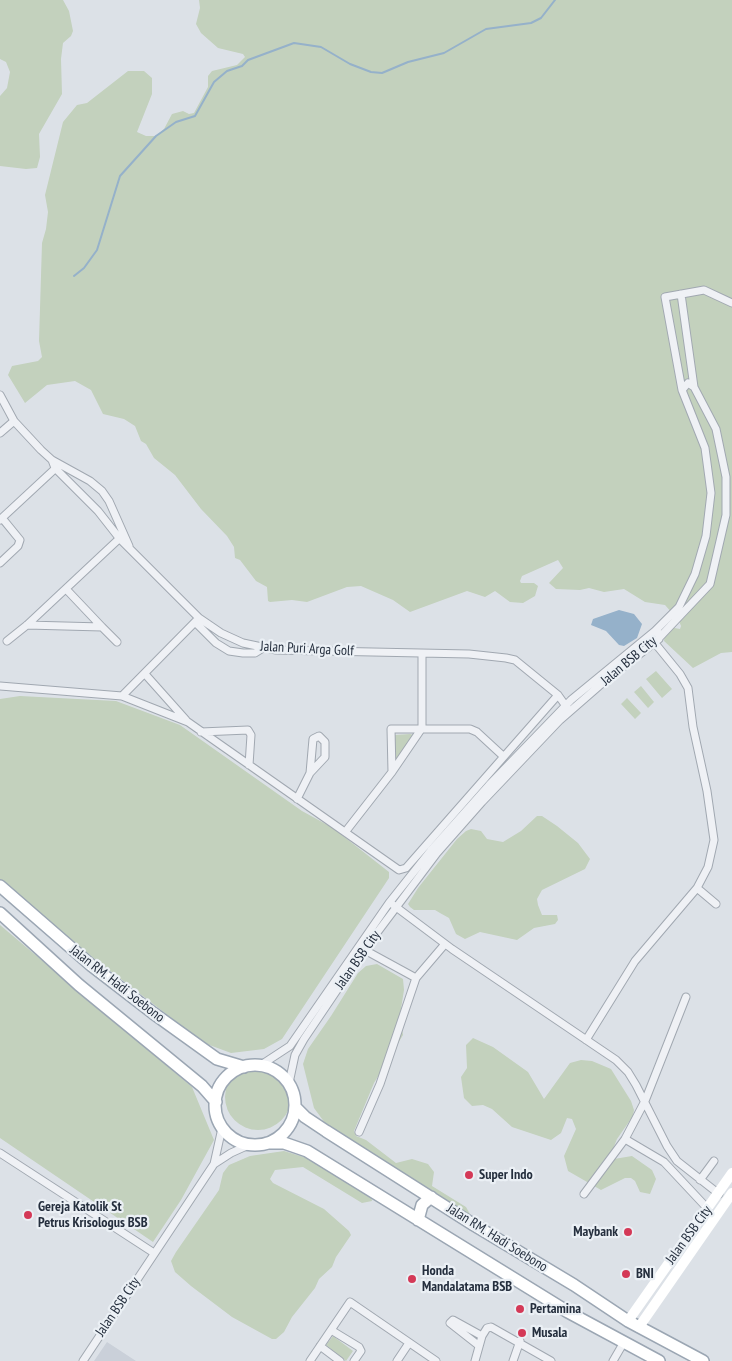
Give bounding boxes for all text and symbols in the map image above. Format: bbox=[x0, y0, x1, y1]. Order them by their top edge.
street label: Jalan BSB City bbox=[598, 633, 660, 689]
street label: Jalan Puri Arga Golf bbox=[260, 638, 354, 660]
street label: Jalan BSB City bbox=[332, 928, 384, 992]
street label: Jalan RM. Hadi Soebono bbox=[66, 942, 168, 1026]
place label: Super Indo bbox=[479, 1167, 533, 1183]
marker: Super Indo bbox=[463, 1169, 475, 1181]
place label: Gereja Katolik St Petrus Krisologus BSB bbox=[38, 1199, 148, 1232]
street label: Jalan RM. Hadi Soebono bbox=[444, 1200, 550, 1276]
street label: Jalan BSB City bbox=[662, 1203, 716, 1267]
marker: Gereja Katolik St Petrus Krisologus BSB bbox=[22, 1209, 34, 1221]
place label: Maybank bbox=[573, 1224, 618, 1240]
marker: Maybank bbox=[622, 1226, 634, 1238]
place label: Honda Mandalatama BSB bbox=[422, 1263, 512, 1295]
place label: BNI bbox=[636, 1266, 654, 1282]
marker: BNI bbox=[620, 1268, 632, 1280]
marker: Honda Mandalatama BSB bbox=[406, 1273, 418, 1285]
street label: Jalan BSB City bbox=[92, 1274, 144, 1340]
place label: Pertamina bbox=[530, 1301, 581, 1317]
marker: Pertamina bbox=[514, 1303, 526, 1315]
place label: Musala bbox=[532, 1325, 567, 1341]
marker: Musala bbox=[516, 1327, 528, 1339]

